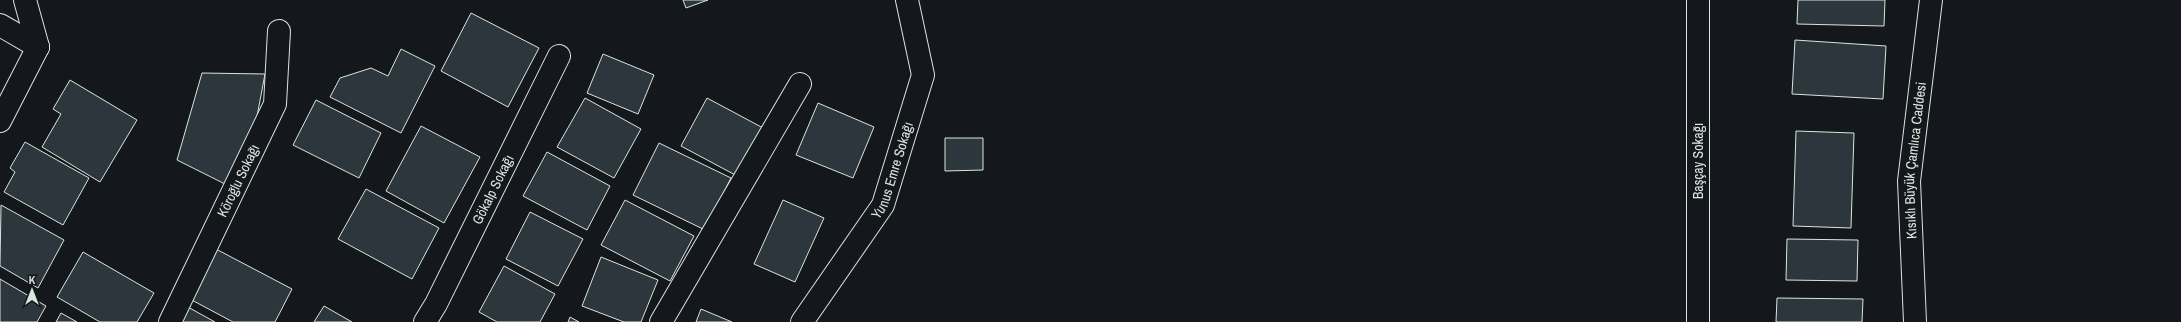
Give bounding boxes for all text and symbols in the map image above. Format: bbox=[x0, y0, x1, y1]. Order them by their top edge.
street label: Kısıklı Büyük Çamlıca Caddesi bbox=[1900, 81, 1930, 239]
street label: Yunus Emre Sokağı bbox=[867, 120, 917, 223]
street label: Başçay Sokağı bbox=[1689, 123, 1707, 199]
street label: Köroğlu Sokağı bbox=[213, 141, 263, 220]
street label: Gökalp Sokağı bbox=[468, 152, 518, 227]
north arrow bbox=[12, 270, 52, 310]
text: K bbox=[29, 273, 36, 287]

